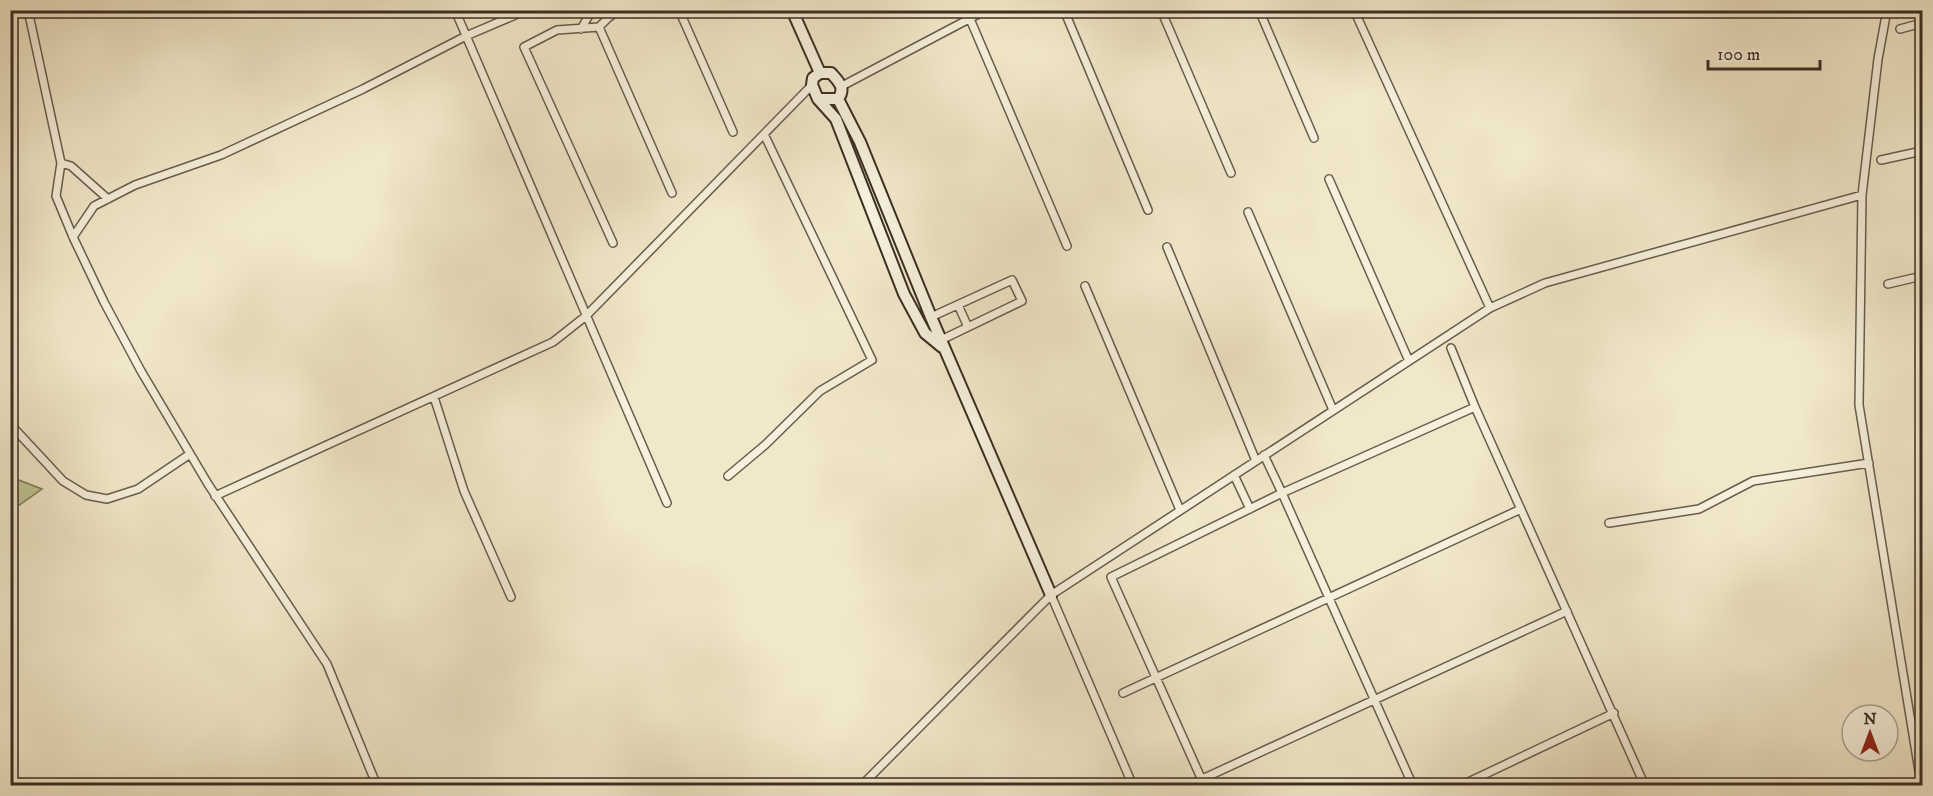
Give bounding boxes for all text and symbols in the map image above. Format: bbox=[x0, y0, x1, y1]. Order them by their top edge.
scale bar bbox=[1708, 33, 1820, 71]
text: 100 m bbox=[1717, 44, 1760, 66]
north arrow bbox=[1840, 703, 1900, 763]
text: N bbox=[1863, 709, 1877, 729]

